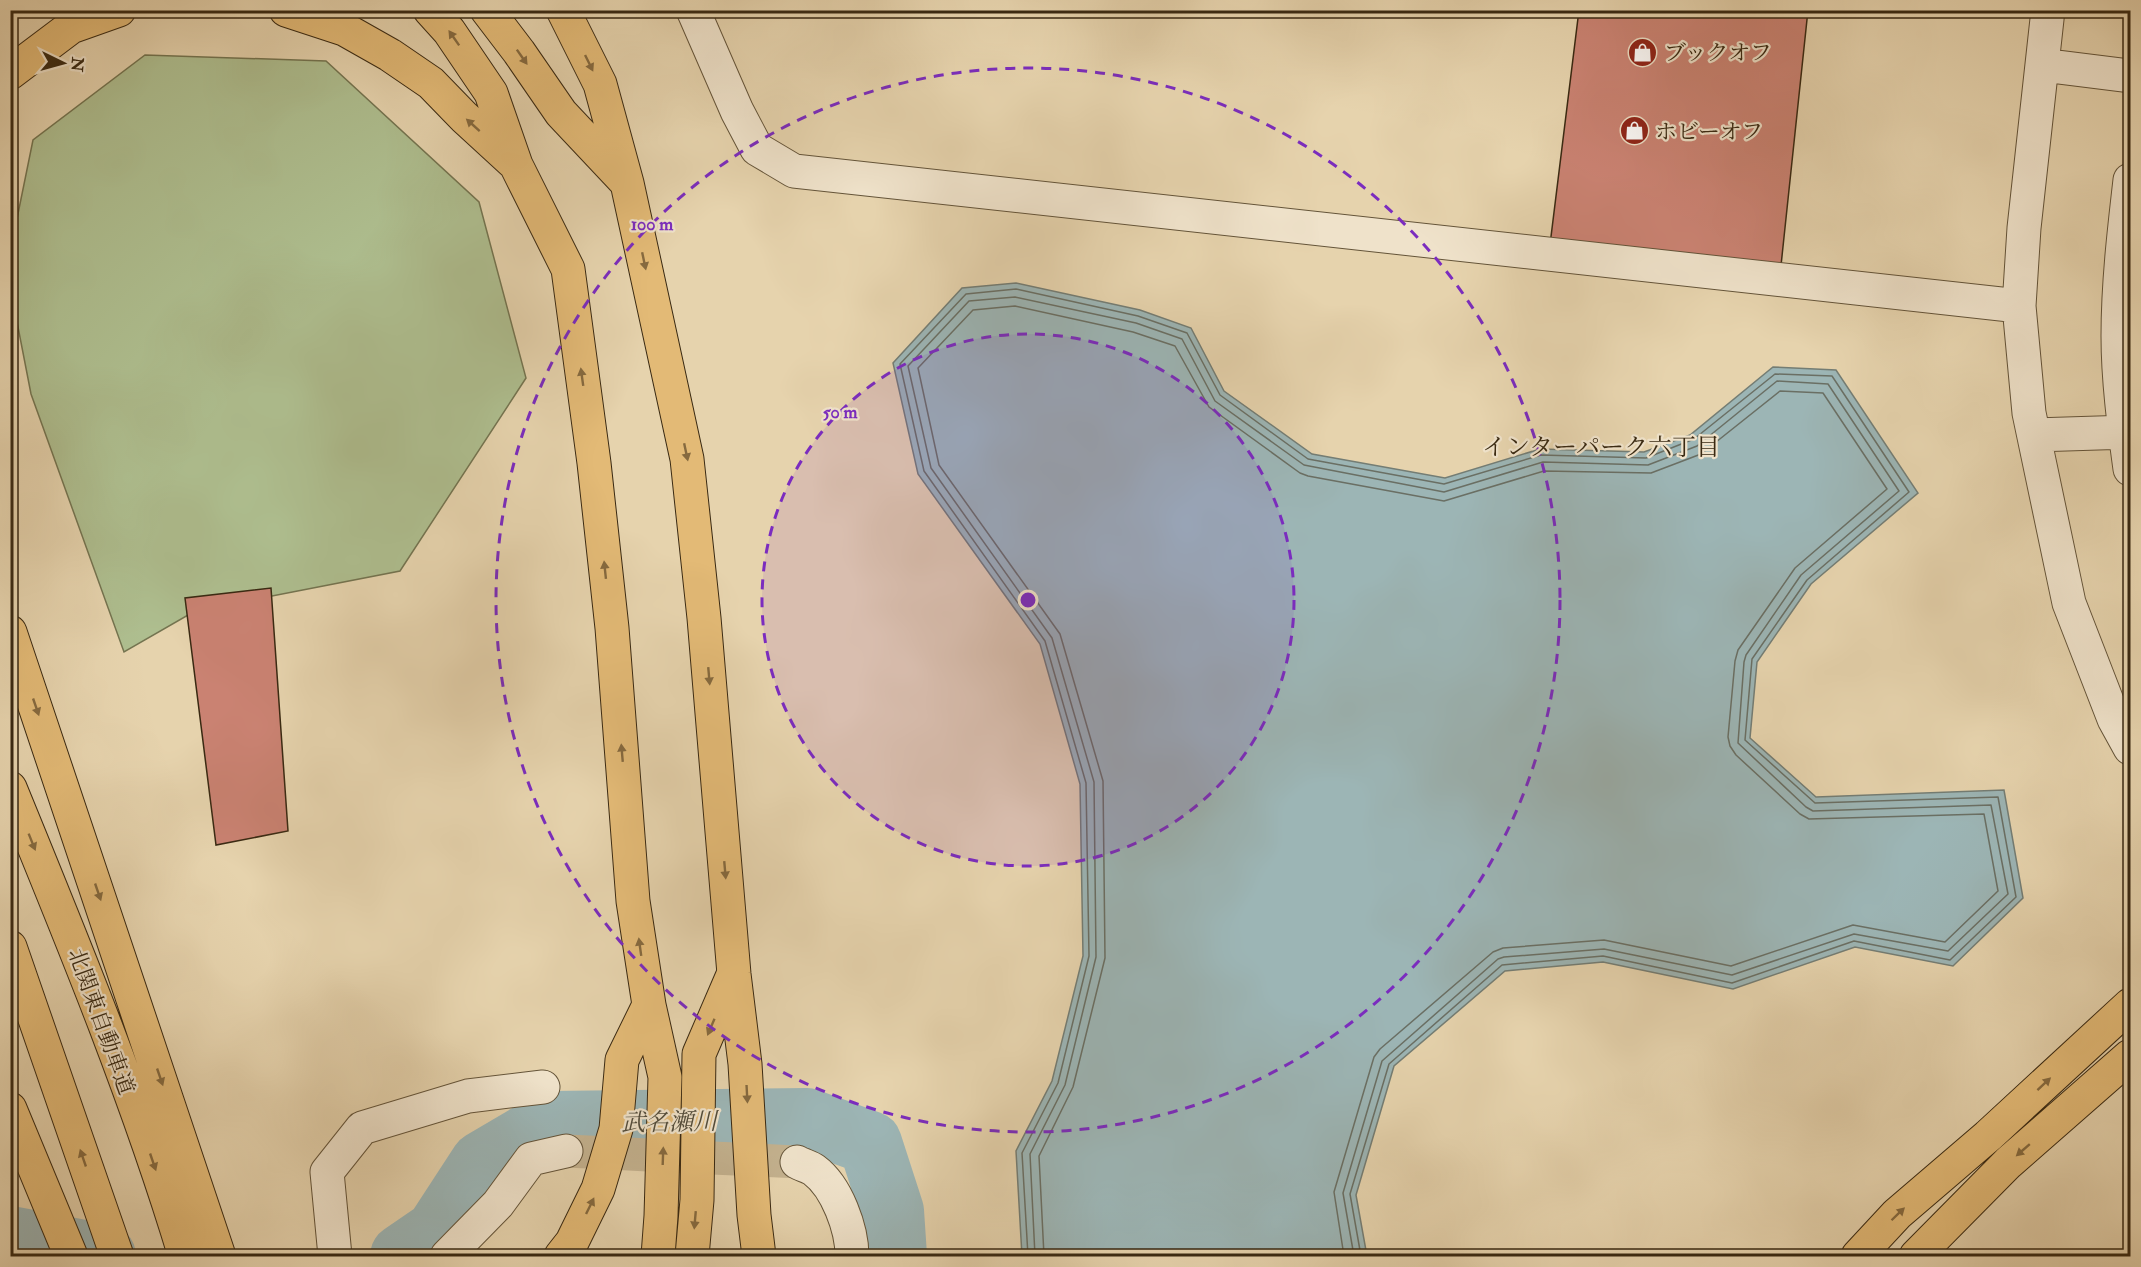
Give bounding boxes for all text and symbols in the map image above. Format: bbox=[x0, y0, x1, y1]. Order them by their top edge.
one-way arrow bbox=[448, 31, 460, 47]
north arrow bbox=[33, 33, 93, 93]
shop icon: ブックオフ bbox=[1627, 36, 1659, 68]
place label: ブックオフ bbox=[1664, 39, 1772, 67]
one-way arrow bbox=[516, 49, 528, 65]
one-way arrow bbox=[585, 54, 594, 71]
text: N bbox=[66, 55, 88, 73]
shop icon: ホビーオフ bbox=[1618, 115, 1650, 147]
place label: ホビーオフ bbox=[1655, 118, 1763, 146]
one-way arrow bbox=[466, 119, 480, 133]
text: 100 m bbox=[631, 213, 674, 236]
one-way arrow bbox=[640, 252, 650, 270]
one-way arrow bbox=[578, 367, 587, 386]
text: 50 m bbox=[823, 401, 858, 424]
district label: インターパーク六丁目 bbox=[1482, 432, 1720, 463]
one-way arrow bbox=[681, 442, 691, 461]
one-way arrow bbox=[601, 561, 610, 580]
centre of rings bbox=[1018, 590, 1038, 610]
one-way arrow bbox=[704, 667, 714, 686]
one-way arrow bbox=[32, 698, 41, 716]
one-way arrow bbox=[617, 743, 626, 762]
one-way arrow bbox=[28, 833, 38, 851]
one-way arrow bbox=[720, 861, 730, 880]
one-way arrow bbox=[94, 883, 103, 901]
one-way arrow bbox=[636, 937, 645, 956]
street label: 北関東自動車道 bbox=[62, 944, 141, 1098]
one-way arrow bbox=[706, 1019, 716, 1037]
one-way arrow bbox=[156, 1068, 166, 1086]
one-way arrow bbox=[2036, 1078, 2051, 1091]
one-way arrow bbox=[743, 1085, 752, 1104]
water label: 武名瀬川 bbox=[621, 1106, 720, 1139]
one-way arrow bbox=[2015, 1143, 2031, 1156]
one-way arrow bbox=[658, 1147, 667, 1166]
one-way arrow bbox=[78, 1149, 88, 1167]
one-way arrow bbox=[149, 1153, 159, 1171]
one-way arrow bbox=[585, 1197, 595, 1214]
one-way arrow bbox=[1891, 1207, 1905, 1221]
one-way arrow bbox=[690, 1210, 700, 1229]

